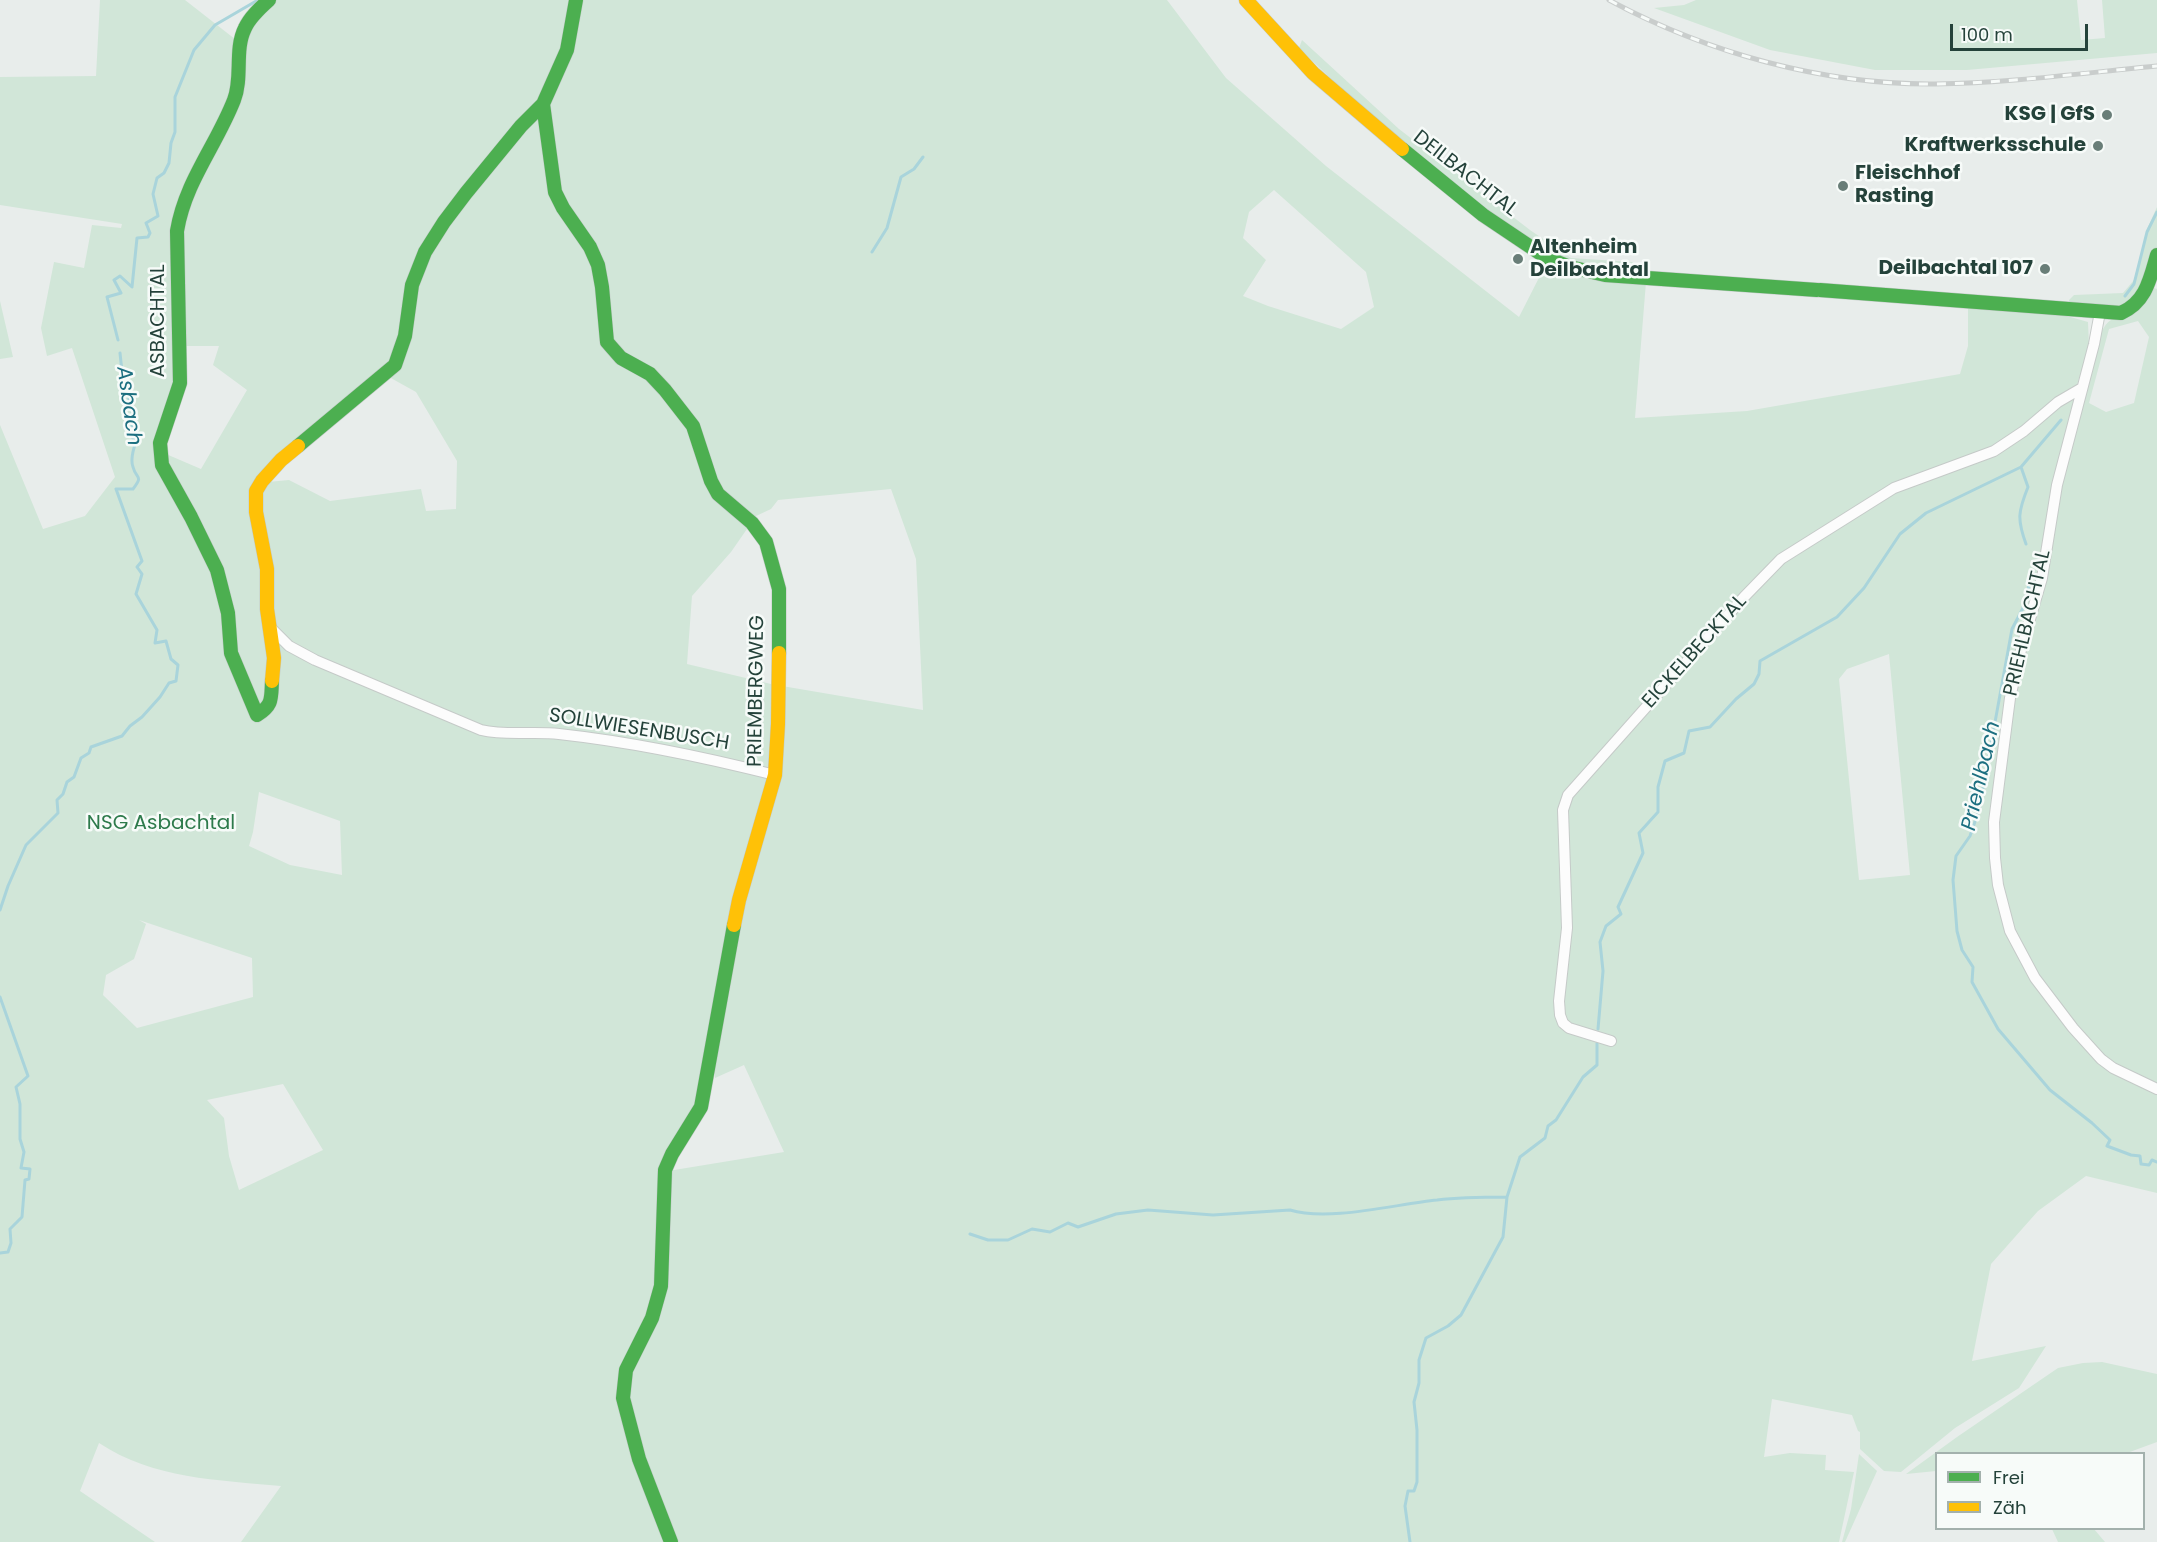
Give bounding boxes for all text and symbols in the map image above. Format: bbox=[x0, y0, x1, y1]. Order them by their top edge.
scale bar bbox=[1953, 12, 2091, 50]
text: 100 m bbox=[1961, 22, 2013, 47]
place label: KSG | GfS bbox=[2004, 103, 2095, 127]
marker: KSG | GfS bbox=[2100, 108, 2114, 122]
street label: DEILBACHTAL bbox=[1408, 126, 1522, 222]
place label: Kraftwerksschule bbox=[1904, 134, 2086, 158]
marker: Kraftwerksschule bbox=[2091, 139, 2105, 153]
place label: Fleischhof Rasting bbox=[1855, 162, 1960, 209]
marker: Fleischhof Rasting bbox=[1836, 179, 1850, 193]
place label: Altenheim Deilbachtal bbox=[1530, 236, 1649, 283]
marker: Altenheim Deilbachtal bbox=[1511, 252, 1525, 266]
place label: Deilbachtal 107 bbox=[1879, 257, 2033, 281]
marker: Deilbachtal 107 bbox=[2038, 262, 2052, 276]
street label: ASBACHTAL bbox=[147, 264, 171, 378]
water label: Asbach bbox=[110, 365, 146, 447]
street label: PRIEHLBACHTAL bbox=[2000, 548, 2056, 698]
street label: EICKELBECKTAL bbox=[1638, 590, 1752, 714]
street label: PRIEMBERGWEG bbox=[744, 615, 770, 767]
street label: SOLLWIESENBUSCH bbox=[547, 704, 731, 756]
water label: Priehlbach bbox=[1957, 719, 2007, 833]
park label: NSG Asbachtal bbox=[87, 812, 235, 836]
legend bbox=[1935, 1452, 2145, 1530]
text: Frei bbox=[1993, 1465, 2024, 1490]
text: Zäh bbox=[1993, 1495, 2026, 1520]

